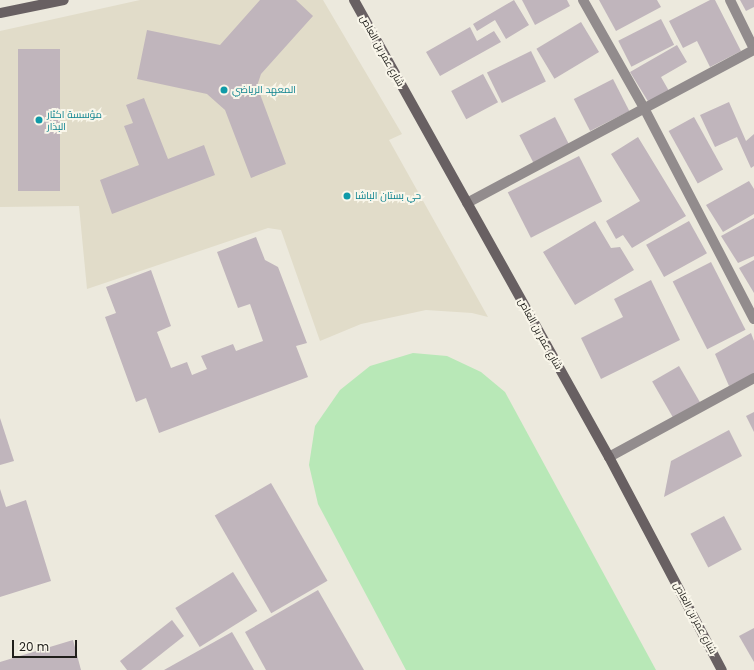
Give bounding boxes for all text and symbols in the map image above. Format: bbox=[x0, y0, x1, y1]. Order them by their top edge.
street label: شارع عمر بن العاص bbox=[358, 13, 406, 89]
place label: المعهد الرياضي bbox=[232, 84, 296, 96]
marker: المعهد الرياضي bbox=[219, 85, 229, 95]
place label: مؤسسة اكثار البذار bbox=[47, 108, 102, 132]
marker: مؤسسة اكثار البذار bbox=[34, 115, 44, 125]
place label: حي بستان الباشا bbox=[355, 190, 421, 202]
marker: حي بستان الباشا bbox=[342, 191, 352, 201]
street label: شارع عمر بن العاص bbox=[516, 296, 564, 372]
street label: شارع عمر بن العاص bbox=[671, 580, 719, 656]
scale bar bbox=[14, 632, 79, 658]
text: 20 m bbox=[19, 638, 49, 655]

